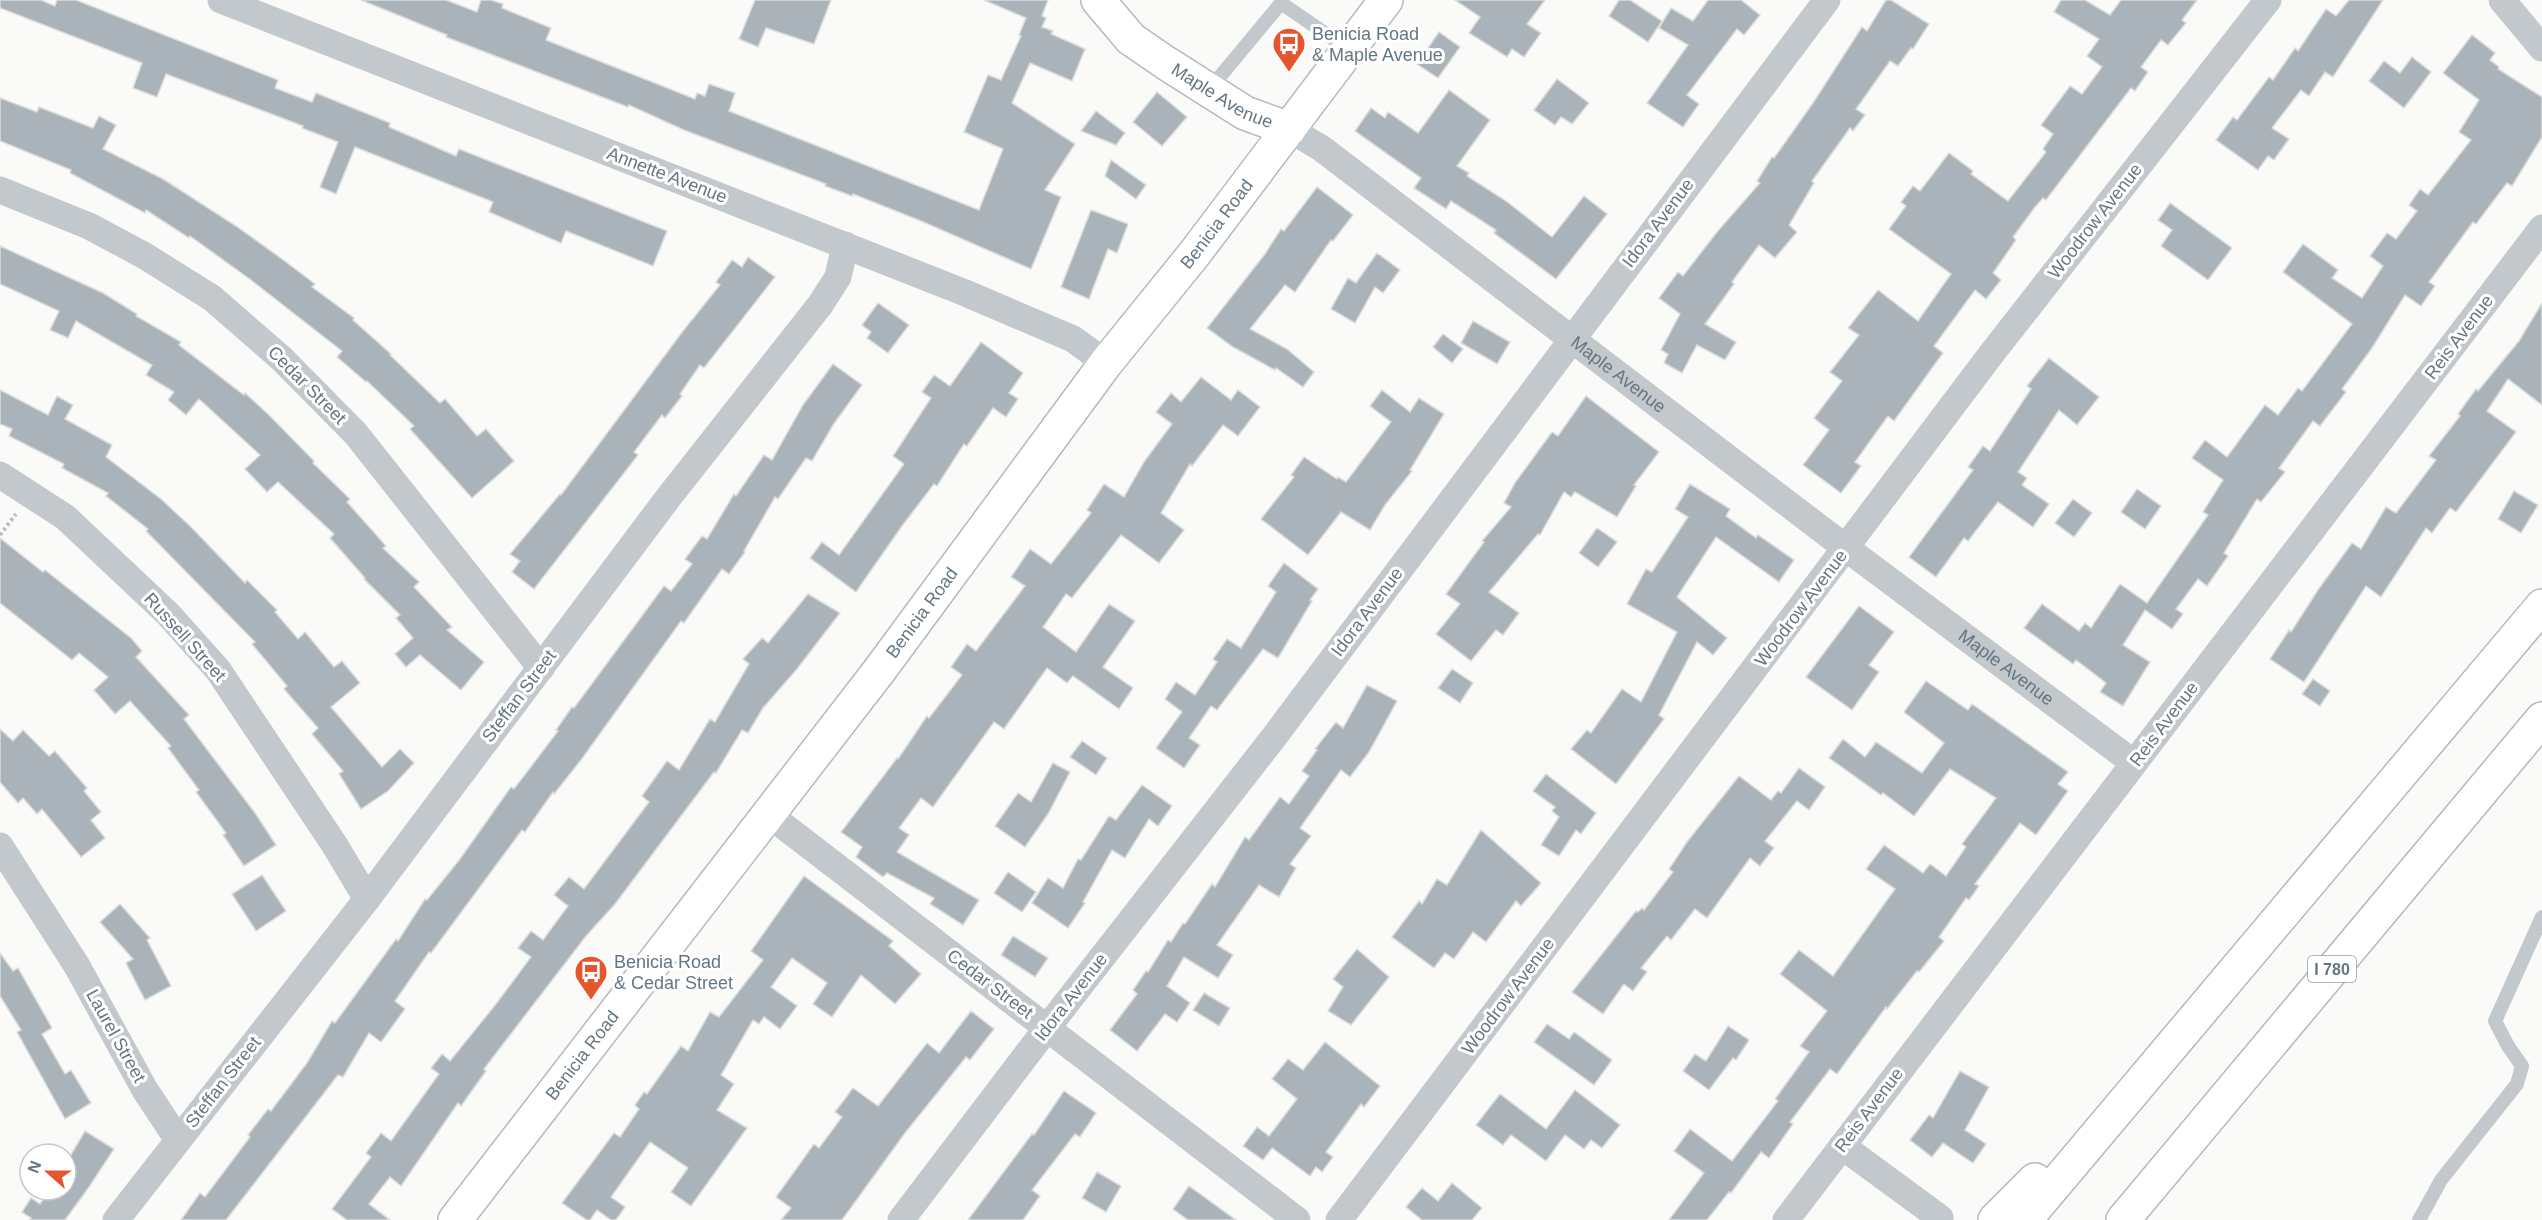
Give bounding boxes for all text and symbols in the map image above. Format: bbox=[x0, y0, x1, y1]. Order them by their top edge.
place label: Benicia Road & Maple Avenue bbox=[1312, 24, 1443, 65]
bus stop icon: Benicia Road & Maple Avenue bbox=[1271, 26, 1307, 73]
street label: Maple Avenue bbox=[1168, 59, 1276, 132]
street label: Annette Avenue bbox=[604, 143, 730, 207]
street label: Woodrow Avenue bbox=[2044, 160, 2146, 282]
street label: Benicia Road bbox=[1176, 175, 1257, 273]
street label: Idora Avenue bbox=[1618, 175, 1698, 271]
street label: Reis Avenue bbox=[2421, 291, 2497, 383]
street label: Maple Avenue bbox=[1567, 332, 1670, 417]
street label: Cedar Street bbox=[264, 342, 350, 428]
street label: Woodrow Avenue bbox=[1751, 546, 1851, 670]
street label: Benicia Road bbox=[882, 564, 962, 662]
street label: Idora Avenue bbox=[1327, 564, 1407, 660]
street label: Russell Street bbox=[140, 589, 230, 685]
street label: Maple Avenue bbox=[1954, 625, 2058, 710]
street label: Steffan Street bbox=[478, 646, 560, 746]
street label: Reis Avenue bbox=[2126, 678, 2202, 770]
street label: Woodrow Avenue bbox=[1458, 934, 1558, 1058]
street label: Cedar Street bbox=[943, 945, 1037, 1023]
street label: Idora Avenue bbox=[1031, 949, 1111, 1045]
place label: Benicia Road & Cedar Street bbox=[614, 952, 733, 993]
bus stop icon: Benicia Road & Cedar Street bbox=[573, 954, 609, 1001]
road number: I 780 bbox=[2308, 956, 2356, 982]
street label: Laurel Street bbox=[82, 986, 150, 1086]
street label: Benicia Road bbox=[541, 1007, 623, 1104]
street label: Steffan Street bbox=[181, 1033, 265, 1131]
street label: Reis Avenue bbox=[1831, 1064, 1907, 1156]
north arrow bbox=[18, 1142, 78, 1202]
text: N bbox=[24, 1158, 44, 1175]

